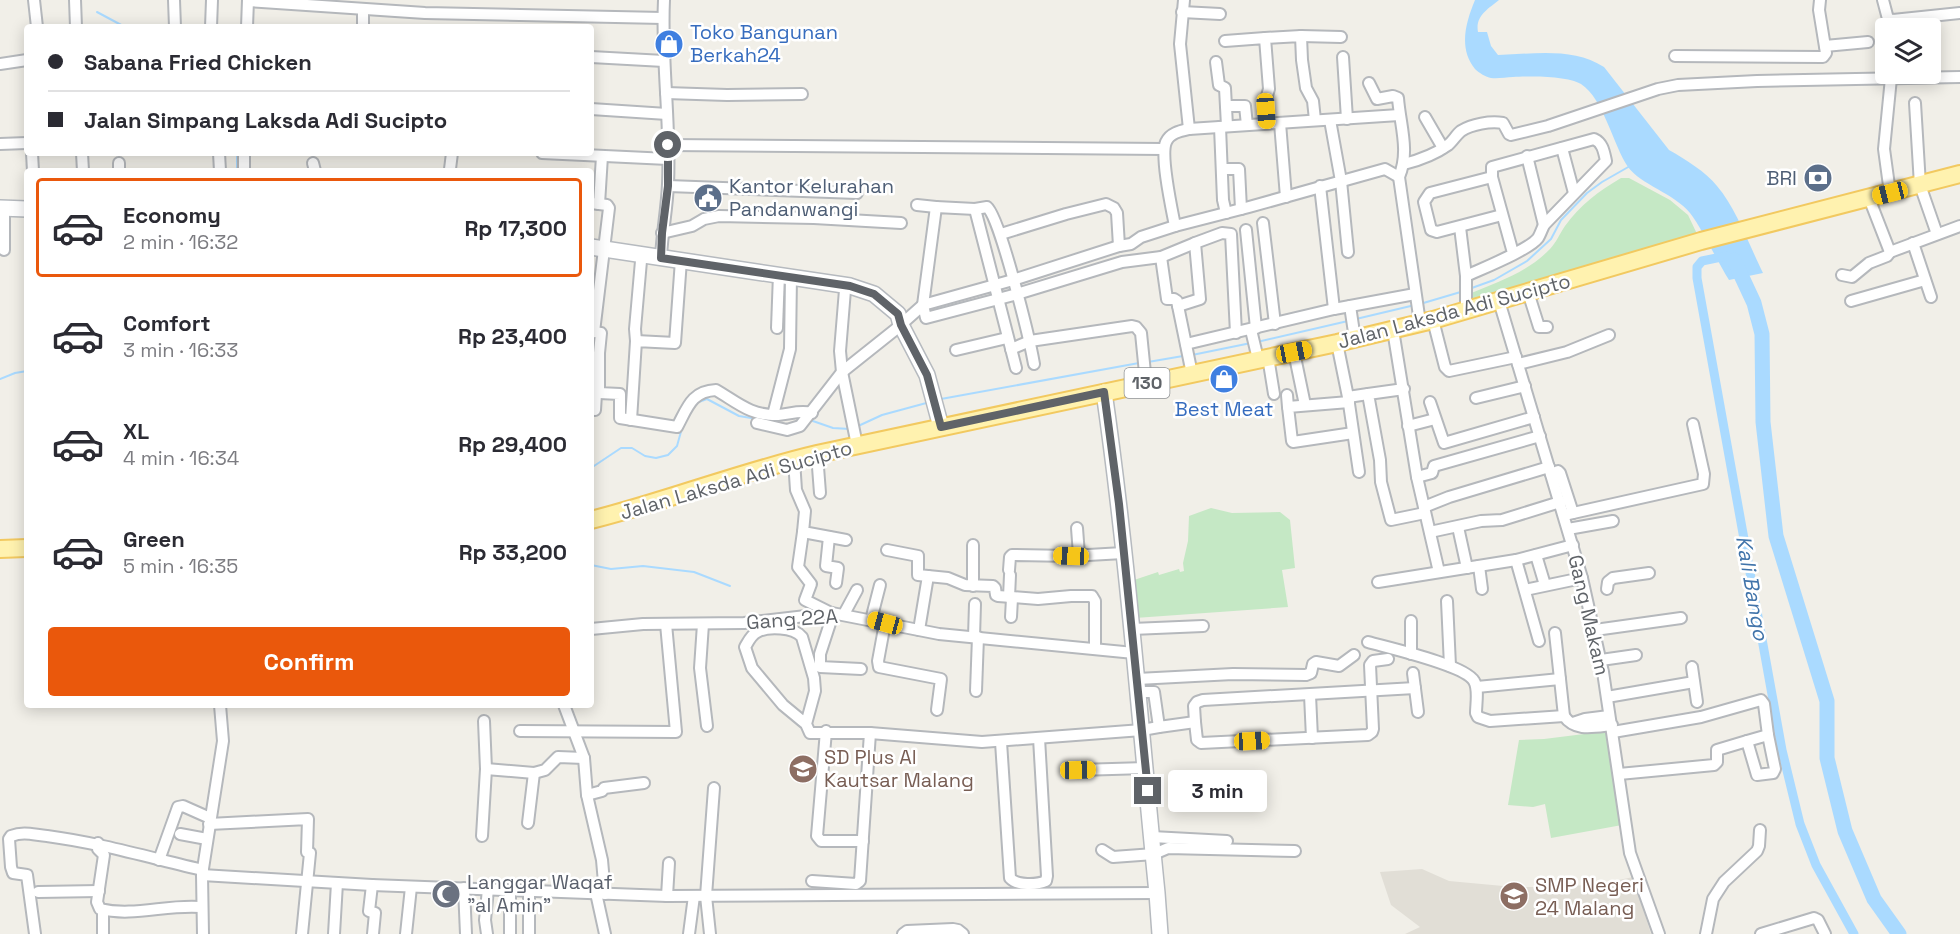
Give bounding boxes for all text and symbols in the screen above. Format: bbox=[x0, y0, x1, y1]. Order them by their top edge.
map controls bbox=[1875, 18, 1941, 84]
button: layers bbox=[1875, 18, 1941, 84]
place label: Toko Bangunan Berkah24 bbox=[690, 19, 838, 68]
shop icon: Toko Bangunan Berkah24 bbox=[653, 28, 685, 60]
text: Sabana Fried Chicken bbox=[84, 48, 312, 76]
car bbox=[1256, 92, 1276, 130]
text: Jalan Simpang Laksda Adi Sucipto bbox=[84, 106, 447, 134]
route start bbox=[654, 131, 681, 158]
bank icon: BRI bbox=[1802, 162, 1834, 194]
place label: BRI bbox=[1766, 165, 1797, 191]
place label: Kantor Kelurahan Pandanwangi bbox=[729, 173, 894, 222]
car bbox=[1870, 180, 1910, 206]
public building icon: Kantor Kelurahan Pandanwangi bbox=[692, 182, 724, 214]
icon: car bbox=[51, 201, 105, 255]
text: Economy bbox=[123, 201, 221, 229]
text: Rp 17,300 bbox=[464, 214, 567, 242]
text: 2 min · 16:32 bbox=[123, 229, 238, 255]
street label: Jalan Laksda Adi Sucipto bbox=[1335, 267, 1573, 355]
icon: car bbox=[51, 309, 105, 363]
text: Comfort bbox=[123, 309, 211, 337]
text: Rp 23,400 bbox=[458, 322, 567, 350]
text: 3 min · 16:33 bbox=[123, 337, 238, 363]
car bbox=[1275, 340, 1313, 364]
shop icon: Best Meat bbox=[1208, 363, 1240, 395]
road number: 130 bbox=[1124, 368, 1170, 398]
place label: Best Meat bbox=[1175, 396, 1273, 422]
icon: car bbox=[51, 417, 105, 471]
text: XL bbox=[123, 417, 149, 445]
text: Rp 29,400 bbox=[458, 430, 567, 458]
street label: Jalan Laksda Adi Sucipto bbox=[617, 434, 855, 526]
text: 4 min · 16:34 bbox=[123, 445, 239, 471]
icon: car bbox=[51, 525, 105, 579]
text: Green bbox=[123, 525, 185, 553]
water label: Kali Bango bbox=[1730, 533, 1775, 643]
text: Rp 33,200 bbox=[459, 538, 567, 566]
car bbox=[1053, 546, 1089, 566]
street label: Gang Makam bbox=[1563, 552, 1615, 678]
text: 5 min · 16:35 bbox=[123, 553, 238, 579]
street label: Gang 22A bbox=[745, 603, 839, 635]
car bbox=[865, 610, 905, 636]
button: Confirm bbox=[48, 627, 570, 696]
car bbox=[1234, 731, 1270, 751]
place label: SD Plus Al Kautsar Malang bbox=[824, 744, 974, 793]
school or university icon: SD Plus Al Kautsar Malang bbox=[787, 753, 819, 785]
car bbox=[1060, 761, 1096, 779]
callout: 3 min bbox=[1169, 770, 1268, 812]
route end bbox=[1134, 777, 1161, 804]
text: 3 min bbox=[1192, 778, 1243, 804]
place label: Langgar Waqaf "al Amin" bbox=[467, 869, 613, 918]
place label: SMP Negeri 24 Malang bbox=[1535, 872, 1644, 921]
mosque icon: Langgar Waqaf "al Amin" bbox=[430, 878, 462, 910]
school or university icon: SMP Negeri 24 Malang bbox=[1498, 880, 1530, 912]

